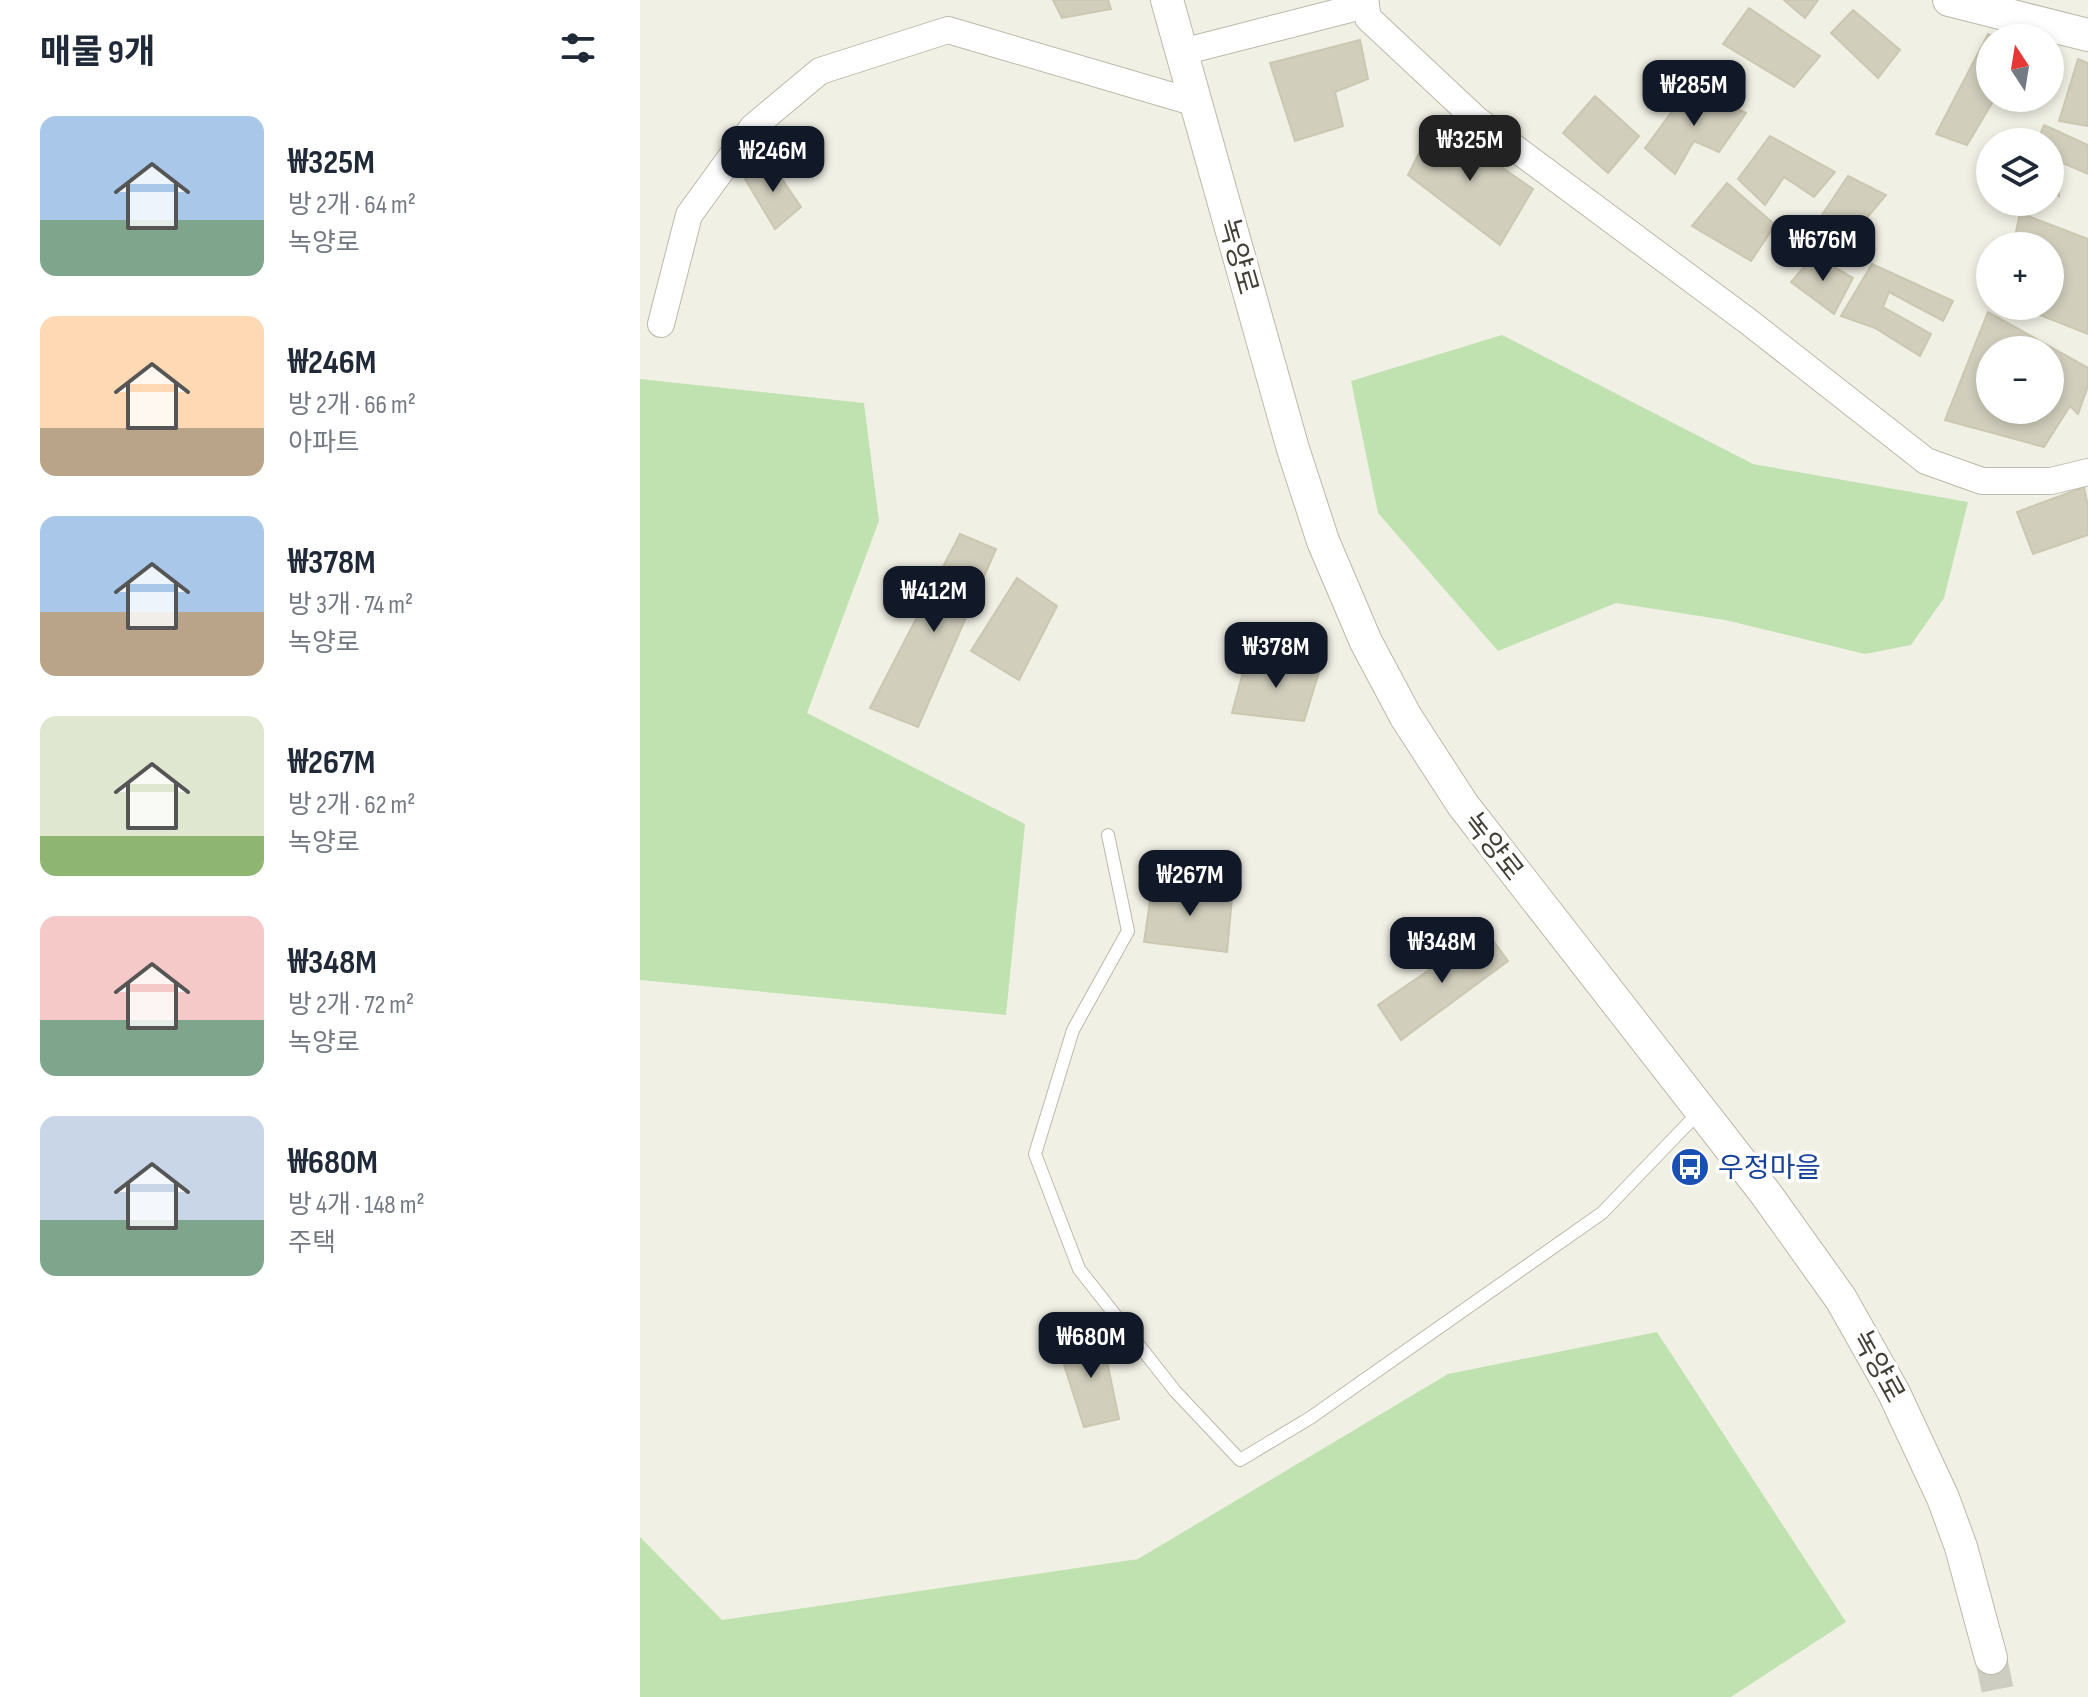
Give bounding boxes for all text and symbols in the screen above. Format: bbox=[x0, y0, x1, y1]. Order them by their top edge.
north arrow bbox=[1976, 24, 2064, 112]
map controls bbox=[1976, 24, 2064, 424]
icon: filters bbox=[556, 26, 600, 70]
text: 매물 9개 bbox=[40, 32, 155, 73]
pin: ₩285M bbox=[1638, 60, 1750, 128]
text: ₩285M bbox=[1661, 70, 1727, 101]
pin: ₩325M bbox=[1414, 115, 1526, 183]
text: ₩325M bbox=[1437, 125, 1503, 156]
pin: ₩246M bbox=[717, 126, 829, 194]
button: layers bbox=[1976, 128, 2064, 216]
text: ₩246M bbox=[739, 136, 807, 167]
text: ₩325M bbox=[288, 142, 375, 183]
icon: home bbox=[104, 148, 200, 244]
text: 방 2개 · 64 m² bbox=[288, 190, 416, 221]
street label: 녹양로 bbox=[1211, 215, 1264, 298]
pin: ₩676M bbox=[1767, 215, 1879, 283]
text: ₩676M bbox=[1789, 225, 1857, 256]
text: 녹양로 bbox=[288, 228, 360, 259]
button: + bbox=[1976, 232, 2064, 320]
button: − bbox=[1976, 336, 2064, 424]
text: ₩246M bbox=[288, 342, 376, 383]
icon: home bbox=[104, 348, 200, 444]
text: 방 2개 · 66 m² bbox=[288, 390, 416, 421]
text: 아파트 bbox=[288, 428, 360, 459]
text: ₩378M bbox=[288, 542, 375, 583]
icon: home bbox=[104, 548, 200, 644]
pin: ₩412M bbox=[878, 566, 990, 634]
text: ₩412M bbox=[901, 576, 967, 607]
text: 방 3개 · 74 m² bbox=[288, 590, 413, 621]
pin: ₩378M bbox=[1220, 622, 1332, 690]
text: 녹양로 bbox=[288, 628, 360, 659]
text: ₩378M bbox=[1243, 632, 1309, 663]
text: ₩267M bbox=[288, 742, 375, 783]
icon: home bbox=[104, 748, 200, 844]
text: 방 2개 · 62 m² bbox=[288, 790, 415, 821]
street label: 녹양로 bbox=[1456, 806, 1530, 888]
text: 녹양로 bbox=[288, 828, 360, 859]
pin: ₩267M bbox=[1134, 850, 1246, 918]
text: ₩267M bbox=[1157, 860, 1223, 891]
pin: ₩348M bbox=[1386, 917, 1498, 985]
text: ₩348M bbox=[1408, 927, 1476, 958]
text: ₩348M bbox=[288, 942, 377, 983]
icon: home bbox=[104, 948, 200, 1044]
text: 방 2개 · 72 m² bbox=[288, 990, 414, 1021]
text: 녹양로 bbox=[288, 1028, 360, 1059]
text: ₩680M bbox=[288, 1142, 378, 1183]
bus stop icon: 우정마을 bbox=[1669, 1146, 1711, 1188]
icon: home bbox=[104, 1148, 200, 1244]
place label: 우정마을 bbox=[1718, 1152, 1821, 1185]
text: 방 4개 · 148 m² bbox=[288, 1190, 425, 1221]
text: 주택 bbox=[288, 1228, 336, 1259]
pin: ₩680M bbox=[1035, 1312, 1147, 1380]
text: ₩680M bbox=[1057, 1322, 1125, 1353]
street label: 녹양로 bbox=[1845, 1325, 1911, 1409]

